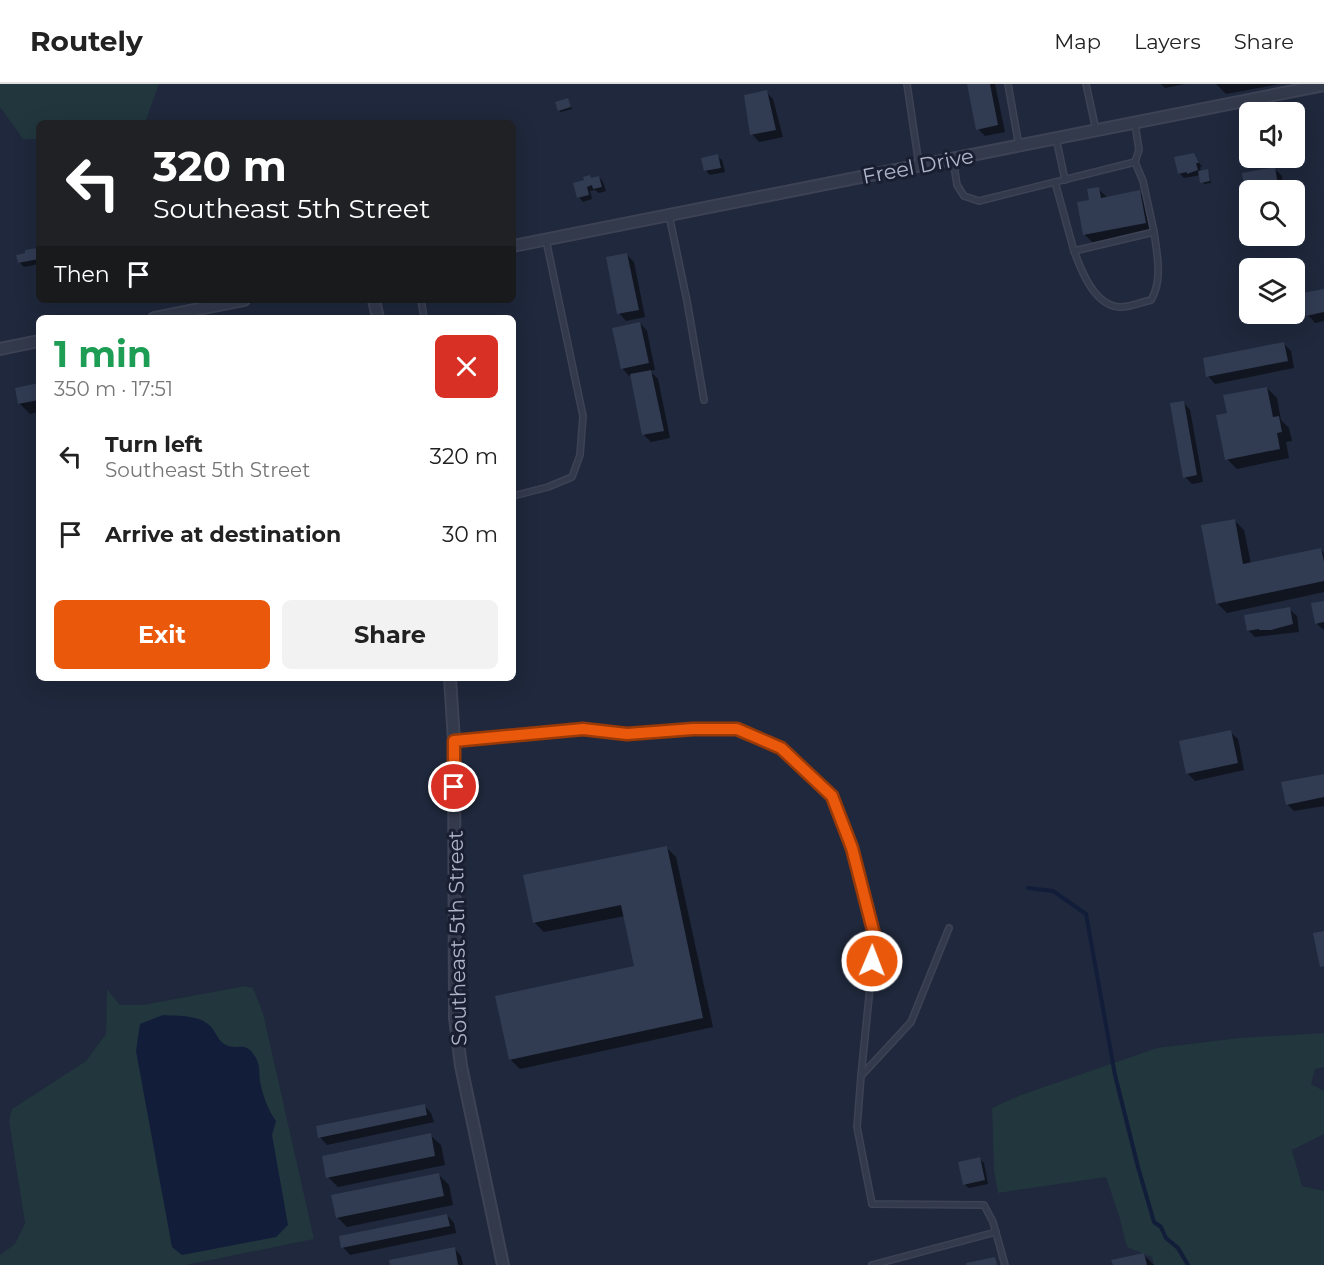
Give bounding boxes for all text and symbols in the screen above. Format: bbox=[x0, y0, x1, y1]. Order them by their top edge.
text: Routely bbox=[30, 24, 143, 58]
text: Map bbox=[1054, 29, 1101, 54]
text: Layers bbox=[1134, 29, 1201, 54]
text: Share bbox=[1234, 29, 1294, 54]
map controls bbox=[1239, 102, 1305, 324]
button: sound bbox=[1239, 102, 1305, 168]
text: 320 m bbox=[153, 140, 287, 192]
street label: Freel Drive bbox=[860, 143, 976, 189]
icon: left bbox=[54, 144, 132, 222]
button: search bbox=[1239, 180, 1305, 246]
text: Southeast 5th Street bbox=[153, 192, 430, 225]
icon: arrive bbox=[122, 258, 155, 291]
button: layers bbox=[1239, 258, 1305, 324]
text: Then bbox=[54, 261, 110, 288]
text: 1 min bbox=[54, 332, 152, 376]
button: close bbox=[435, 335, 498, 398]
text: 350 m · 17:51 bbox=[54, 377, 173, 401]
text: Turn left bbox=[105, 431, 203, 458]
icon: left bbox=[54, 440, 87, 473]
text: 320 m bbox=[430, 443, 498, 470]
text: Southeast 5th Street bbox=[105, 458, 310, 482]
icon: arrive bbox=[54, 518, 87, 551]
text: Arrive at destination bbox=[105, 521, 341, 548]
text: 30 m bbox=[442, 521, 498, 548]
button: Exit bbox=[54, 600, 270, 669]
button: Share bbox=[282, 600, 498, 669]
pin bbox=[428, 761, 479, 812]
icon: arrive bbox=[437, 770, 470, 803]
street label: Southeast 5th Street bbox=[443, 830, 471, 1046]
position arrow bbox=[840, 929, 904, 993]

